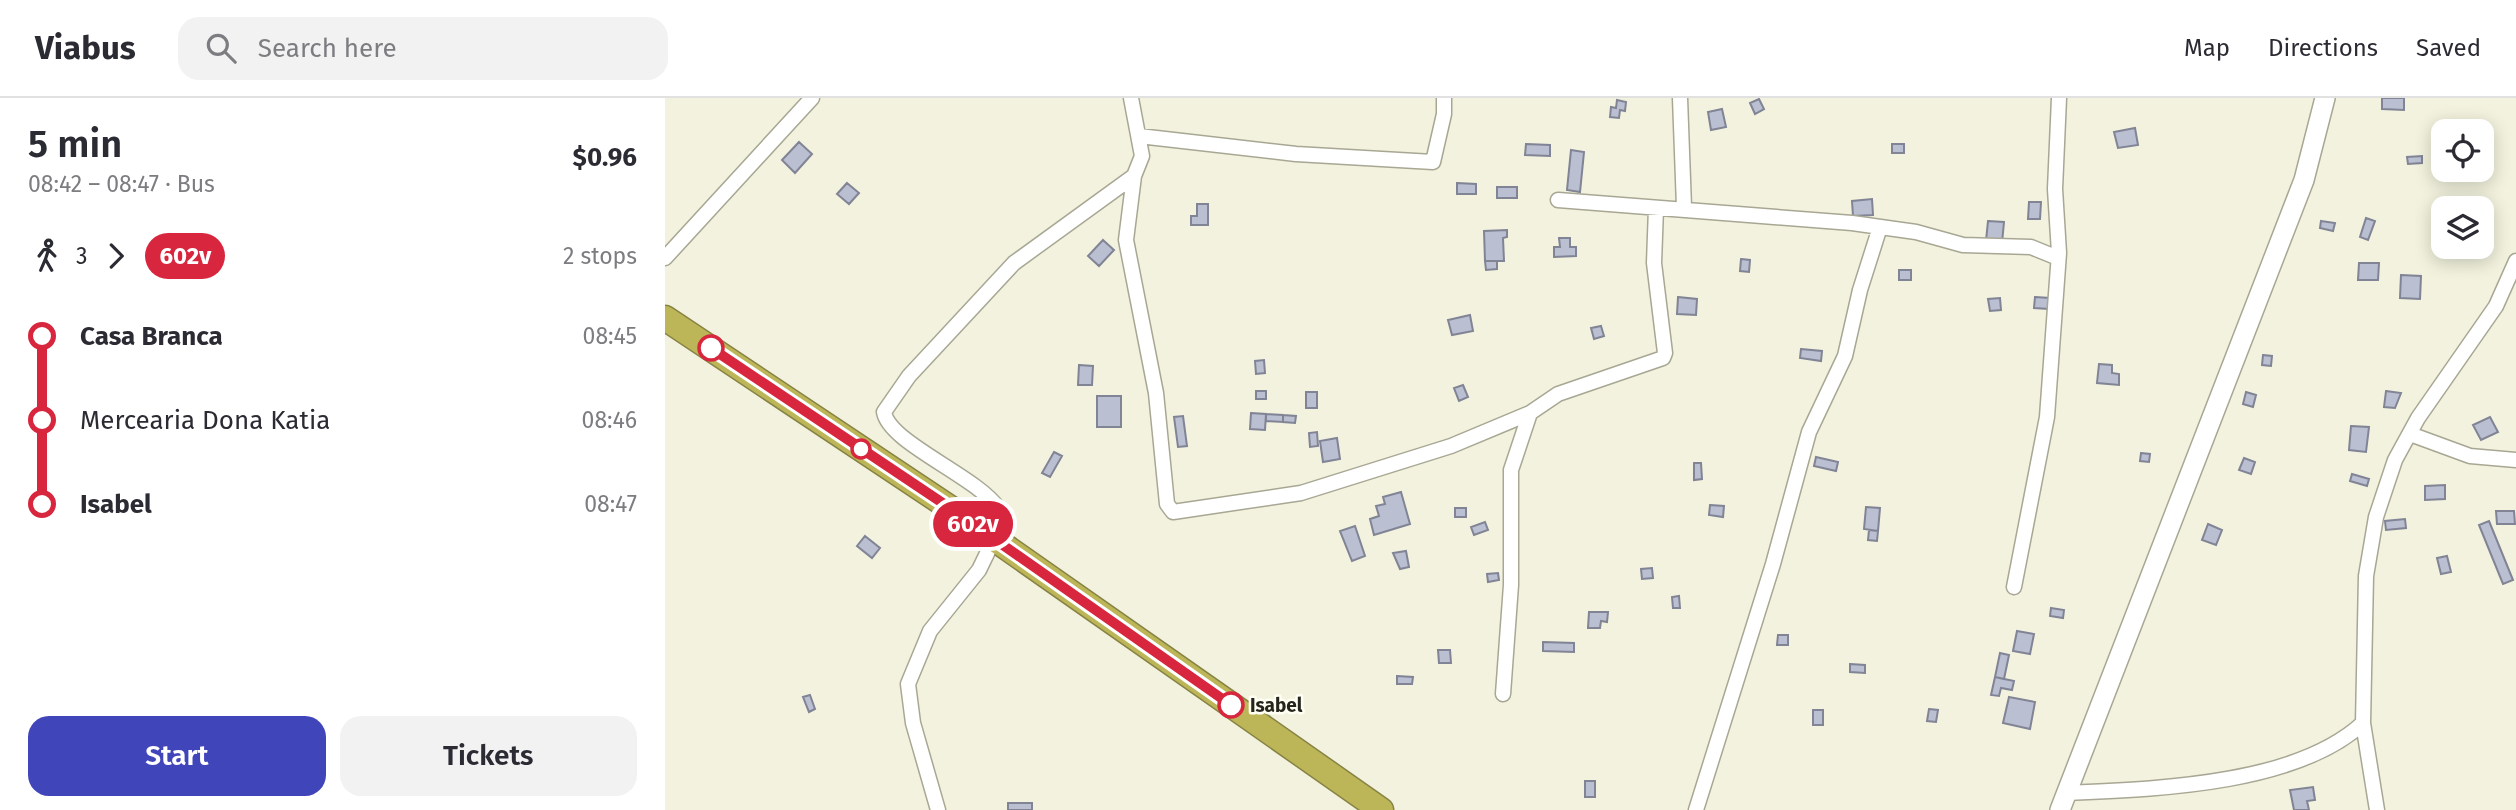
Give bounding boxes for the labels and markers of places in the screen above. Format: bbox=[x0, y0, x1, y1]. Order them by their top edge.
unlabelled marker bbox=[698, 335, 724, 361]
unlabelled marker bbox=[851, 439, 871, 459]
marker: Isabel bbox=[1218, 692, 1244, 718]
place label: Isabel bbox=[1250, 694, 1303, 717]

